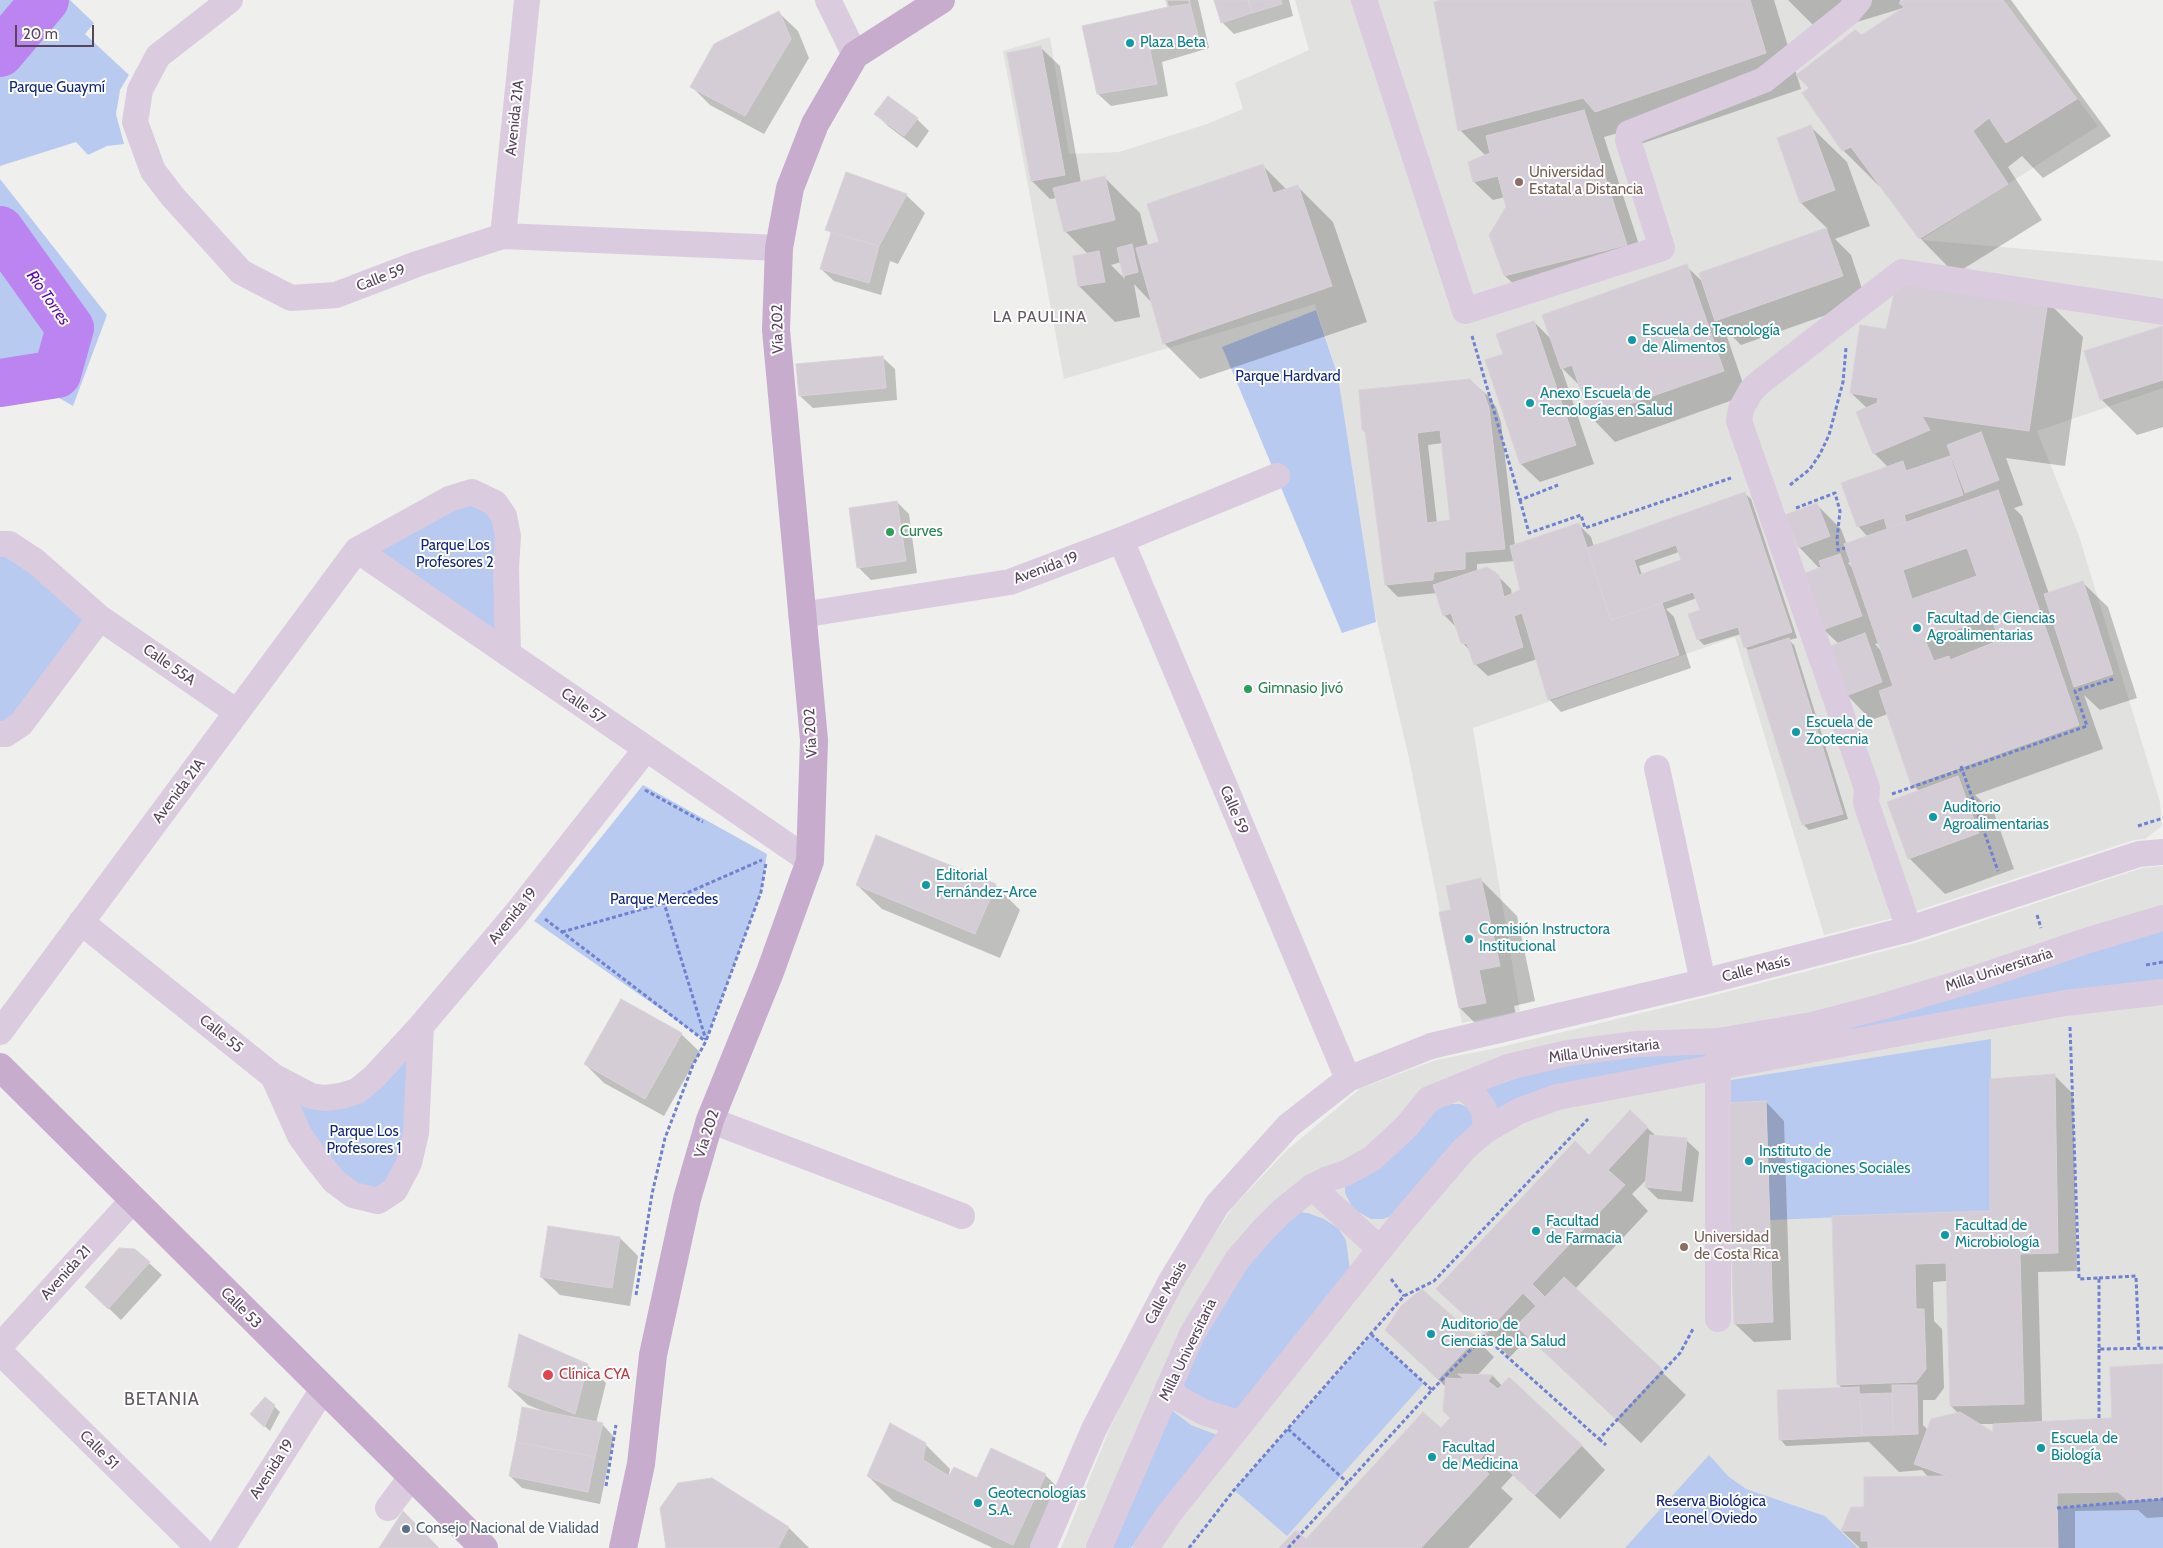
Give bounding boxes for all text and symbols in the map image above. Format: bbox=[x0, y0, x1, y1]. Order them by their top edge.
scale bar bbox=[18, 15, 96, 47]
text: 20 m bbox=[23, 25, 58, 43]
place label: Plaza Beta bbox=[1140, 34, 1206, 52]
marker: Plaza Beta bbox=[1124, 37, 1136, 49]
park label: Parque Guaymí bbox=[9, 79, 105, 97]
street label: Avenida 21A bbox=[502, 79, 528, 157]
place label: Universidad Estatal a Distancia bbox=[1529, 164, 1643, 199]
marker: Universidad Estatal a Distancia bbox=[1513, 176, 1525, 188]
street label: Calle 59 bbox=[354, 260, 408, 296]
water label: Río Torres bbox=[22, 267, 74, 329]
street label: Vía 202 bbox=[769, 304, 787, 354]
district label: LA PAULINA bbox=[992, 307, 1088, 327]
place label: Escuela de Tecnología de Alimentos bbox=[1642, 322, 1780, 357]
marker: Escuela de Tecnología de Alimentos bbox=[1626, 334, 1638, 346]
park label: Parque Hardvard bbox=[1235, 368, 1341, 386]
place label: Anexo Escuela de Tecnologías en Salud bbox=[1540, 385, 1672, 420]
marker: Anexo Escuela de Tecnologías en Salud bbox=[1524, 397, 1536, 409]
place label: Curves bbox=[900, 523, 943, 541]
marker: Curves bbox=[884, 526, 896, 538]
park label: Parque Los Profesores 2 bbox=[416, 537, 494, 572]
street label: Avenida 19 bbox=[1011, 548, 1081, 588]
place label: Facultad de Ciencias Agroalimentarias bbox=[1927, 610, 2055, 645]
marker: Facultad de Ciencias Agroalimentarias bbox=[1911, 622, 1923, 634]
street label: Calle 55A bbox=[139, 640, 199, 690]
place label: Gimnasio Jivó bbox=[1258, 680, 1343, 698]
marker: Gimnasio Jivó bbox=[1242, 683, 1254, 695]
street label: Calle 57 bbox=[557, 684, 609, 728]
street label: Vía 202 bbox=[801, 708, 821, 758]
place label: Escuela de Zootecnia bbox=[1806, 714, 1873, 749]
marker: Escuela de Zootecnia bbox=[1790, 726, 1802, 738]
street label: Avenida 21A bbox=[149, 755, 209, 827]
street label: Calle 59 bbox=[1216, 783, 1252, 837]
place label: Auditorio Agroalimentarias bbox=[1943, 799, 2049, 834]
marker: Auditorio Agroalimentarias bbox=[1927, 811, 1939, 823]
place label: Editorial Fernández-Arce bbox=[936, 867, 1037, 902]
marker: Editorial Fernández-Arce bbox=[920, 879, 932, 891]
street label: Avenida 19 bbox=[485, 884, 541, 948]
park label: Parque Mercedes bbox=[610, 891, 718, 909]
place label: Comisión Instructora Institucional bbox=[1479, 921, 1610, 956]
marker: Comisión Instructora Institucional bbox=[1463, 933, 1475, 945]
street label: Milla Universitaria bbox=[1943, 944, 2055, 996]
street label: Calle Masís bbox=[1720, 952, 1792, 986]
street label: Calle 55 bbox=[196, 1011, 246, 1057]
street label: Milla Universitaria bbox=[1548, 1035, 1660, 1067]
street label: Vía 202 bbox=[691, 1108, 723, 1160]
park label: Parque Los Profesores 1 bbox=[327, 1123, 401, 1158]
place label: Instituto de Investigaciones Sociales bbox=[1759, 1143, 1910, 1178]
marker: Instituto de Investigaciones Sociales bbox=[1743, 1155, 1755, 1167]
place label: Facultad de Farmacia bbox=[1546, 1213, 1622, 1248]
place label: Facultad de Microbiología bbox=[1955, 1217, 2039, 1252]
marker: Facultad de Farmacia bbox=[1530, 1225, 1542, 1237]
place label: Universidad de Costa Rica bbox=[1694, 1229, 1779, 1264]
marker: Facultad de Microbiología bbox=[1939, 1229, 1951, 1241]
marker: Universidad de Costa Rica bbox=[1678, 1241, 1690, 1253]
street label: Avenida 21 bbox=[37, 1242, 95, 1304]
street label: Calle Masis bbox=[1141, 1258, 1191, 1328]
street label: Calle 53 bbox=[217, 1284, 265, 1332]
street label: Milla Universitaria bbox=[1155, 1296, 1221, 1404]
place label: Auditorio de Ciencias de la Salud bbox=[1441, 1316, 1566, 1351]
marker: Auditorio de Ciencias de la Salud bbox=[1425, 1328, 1437, 1340]
place label: Clínica CYA bbox=[559, 1366, 630, 1384]
marker: Clínica CYA bbox=[541, 1368, 555, 1382]
district label: BETANIA bbox=[123, 1389, 201, 1411]
street label: Calle 51 bbox=[76, 1427, 122, 1473]
place label: Escuela de Biología bbox=[2051, 1430, 2118, 1465]
street label: Avenida 19 bbox=[246, 1436, 298, 1502]
place label: Facultad de Medicina bbox=[1442, 1439, 1518, 1474]
marker: Escuela de Biología bbox=[2035, 1442, 2047, 1454]
marker: Facultad de Medicina bbox=[1426, 1451, 1438, 1463]
place label: Geotecnologías S.A. bbox=[988, 1485, 1086, 1520]
park label: Reserva Biológica Leonel Oviedo bbox=[1656, 1493, 1766, 1528]
marker: Geotecnologías S.A. bbox=[972, 1497, 984, 1509]
place label: Consejo Nacional de Vialidad bbox=[416, 1520, 599, 1538]
marker: Consejo Nacional de Vialidad bbox=[400, 1523, 412, 1535]

